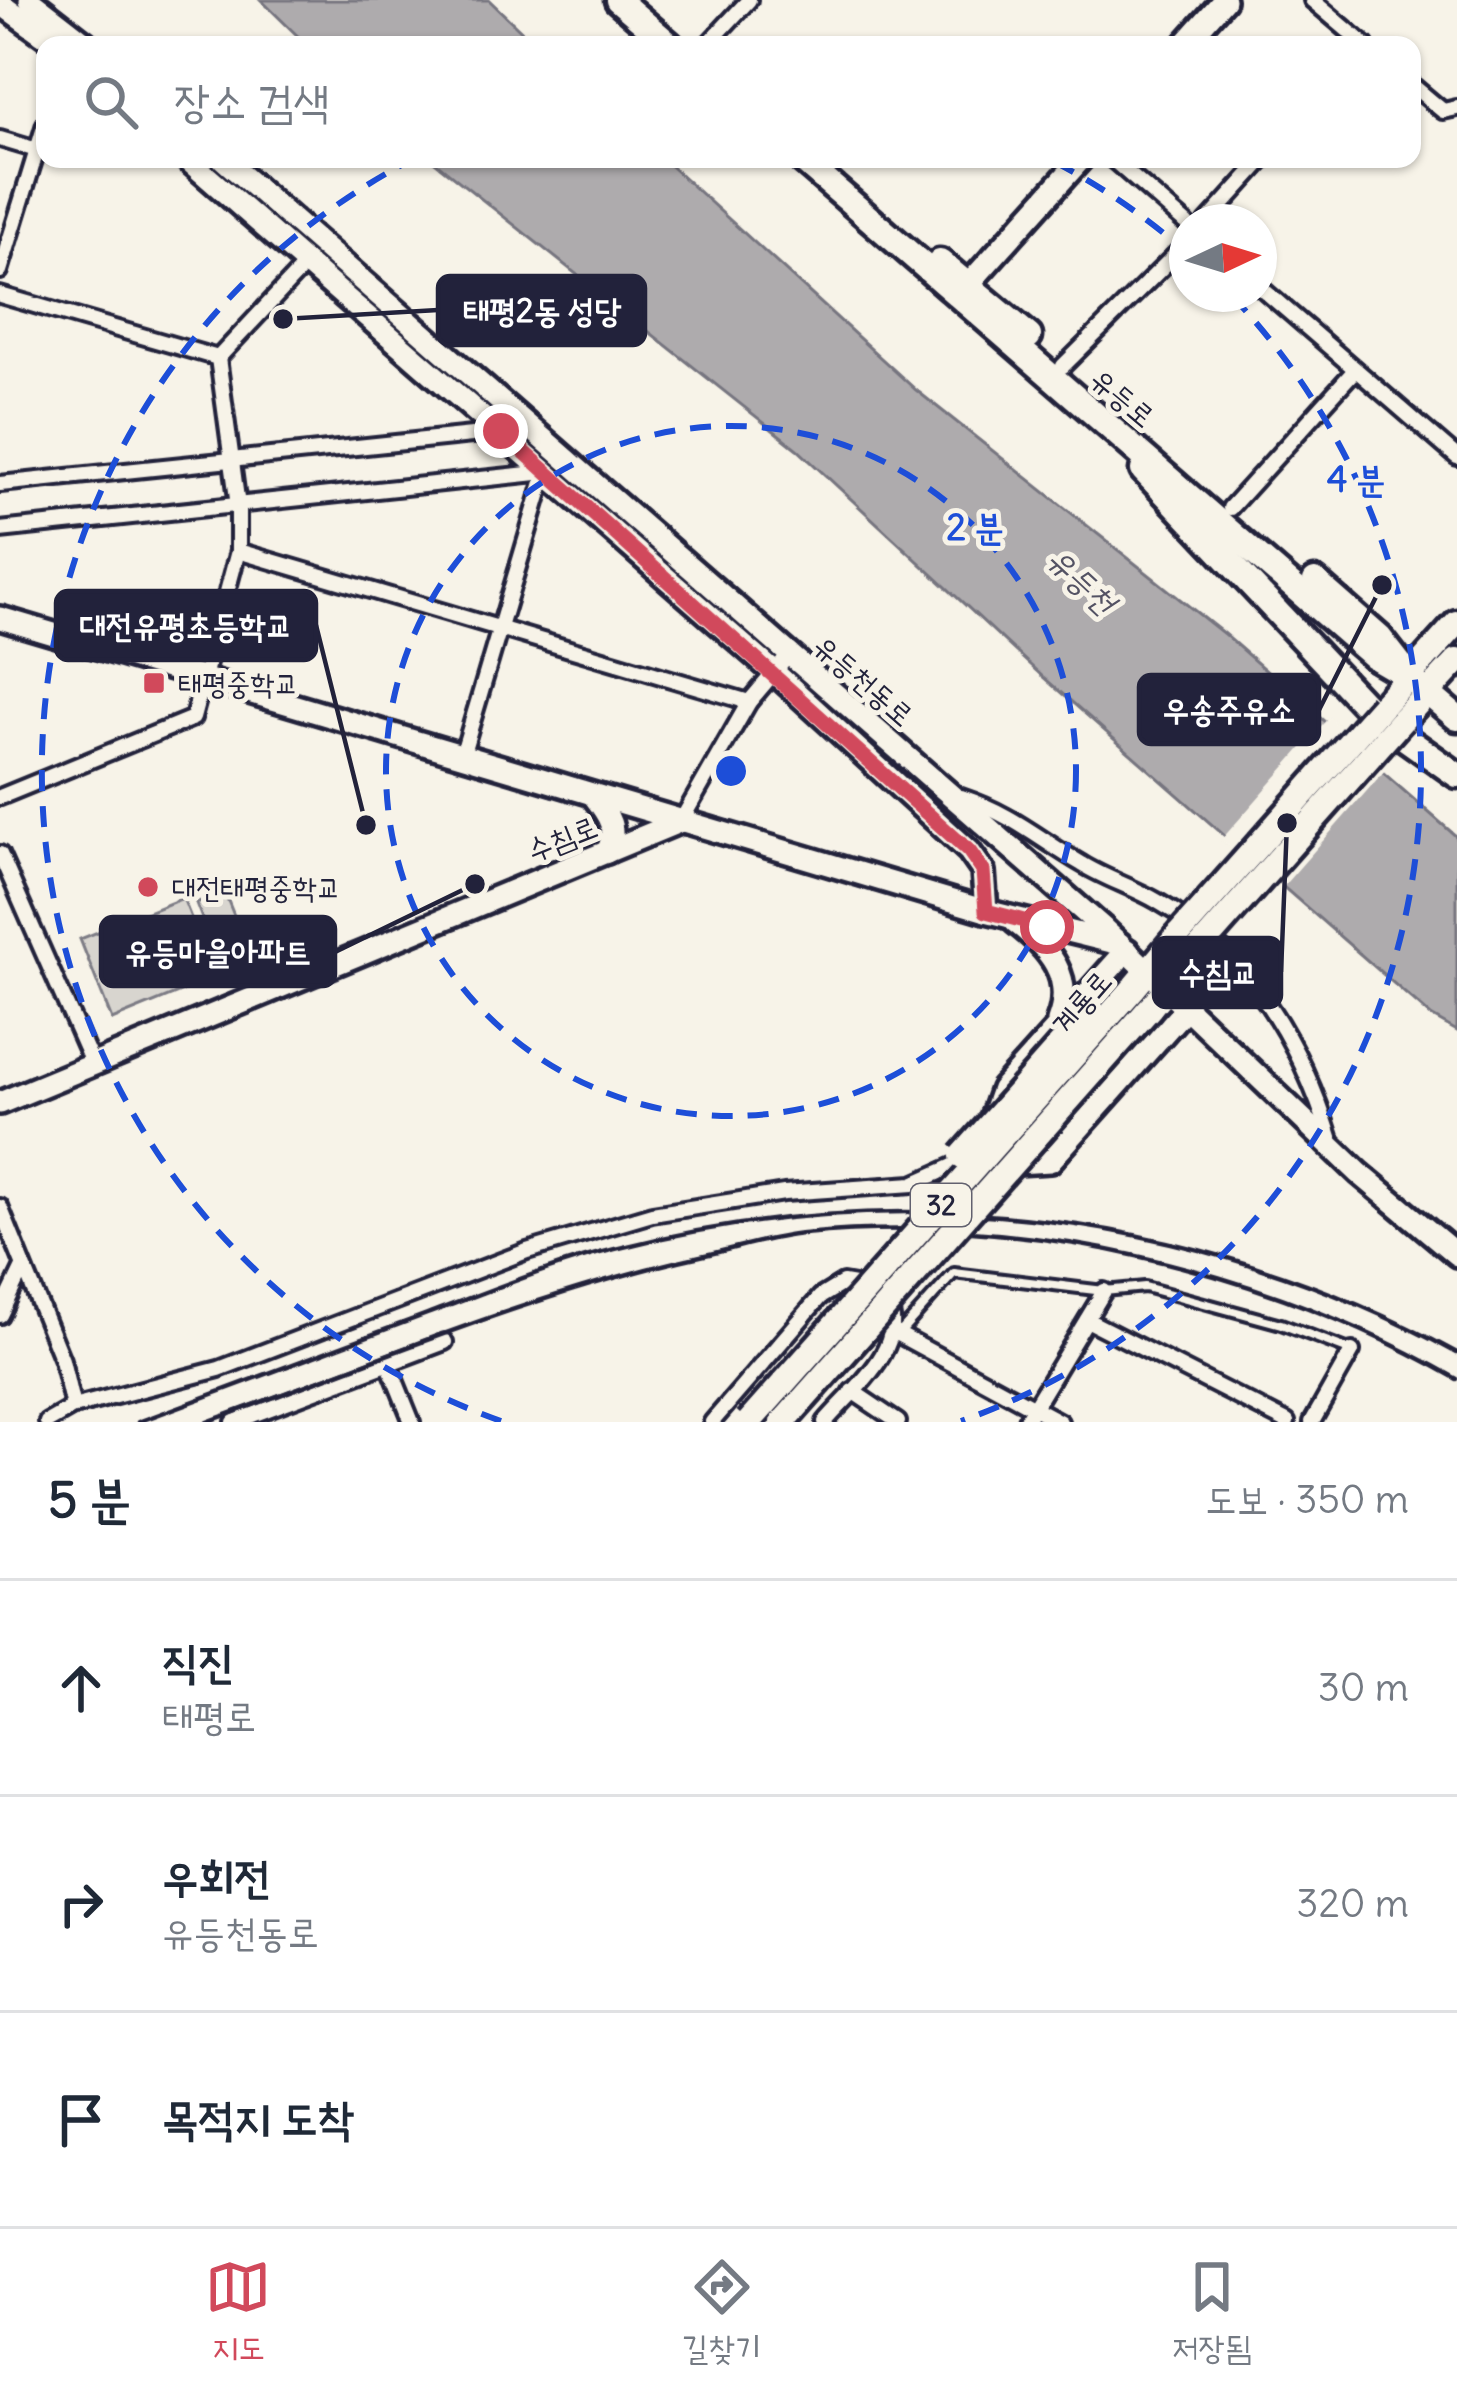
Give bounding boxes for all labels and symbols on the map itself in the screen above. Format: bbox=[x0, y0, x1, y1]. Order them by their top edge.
north arrow bbox=[1169, 204, 1277, 312]
callout: 태평2동 성당 bbox=[438, 276, 645, 345]
text: 태평2동 성당 bbox=[463, 289, 622, 331]
street label: 유등로 bbox=[1083, 359, 1163, 435]
route end bbox=[474, 404, 528, 458]
text: 4 분 bbox=[1327, 457, 1385, 502]
text: 2 분 bbox=[946, 505, 1004, 550]
water label: 유등천 bbox=[1039, 537, 1128, 625]
callout: 대전유평초등학교 bbox=[56, 591, 316, 660]
text: 대전유평초등학교 bbox=[80, 604, 292, 646]
street label: 유등천동로 bbox=[806, 626, 922, 734]
place label: 태평중학교 bbox=[178, 664, 299, 702]
marker: 태평중학교 bbox=[141, 670, 167, 696]
callout: 우송주유소 bbox=[1139, 675, 1319, 744]
text: 우송주유소 bbox=[1163, 688, 1295, 730]
centre of rings bbox=[710, 750, 752, 792]
street label: 수침로 bbox=[521, 807, 603, 869]
place label: 대전태평중학교 bbox=[172, 868, 341, 906]
marker: 대전태평중학교 bbox=[135, 874, 161, 900]
route start bbox=[1020, 900, 1074, 954]
callout: 유등마을아파트 bbox=[101, 917, 335, 986]
text: 유등마을아파트 bbox=[125, 930, 311, 972]
callout: 수침교 bbox=[1154, 938, 1281, 1007]
text: 수침교 bbox=[1178, 951, 1258, 993]
street label: 계룡로 bbox=[1043, 962, 1119, 1042]
road number: 32 bbox=[911, 1184, 971, 1226]

